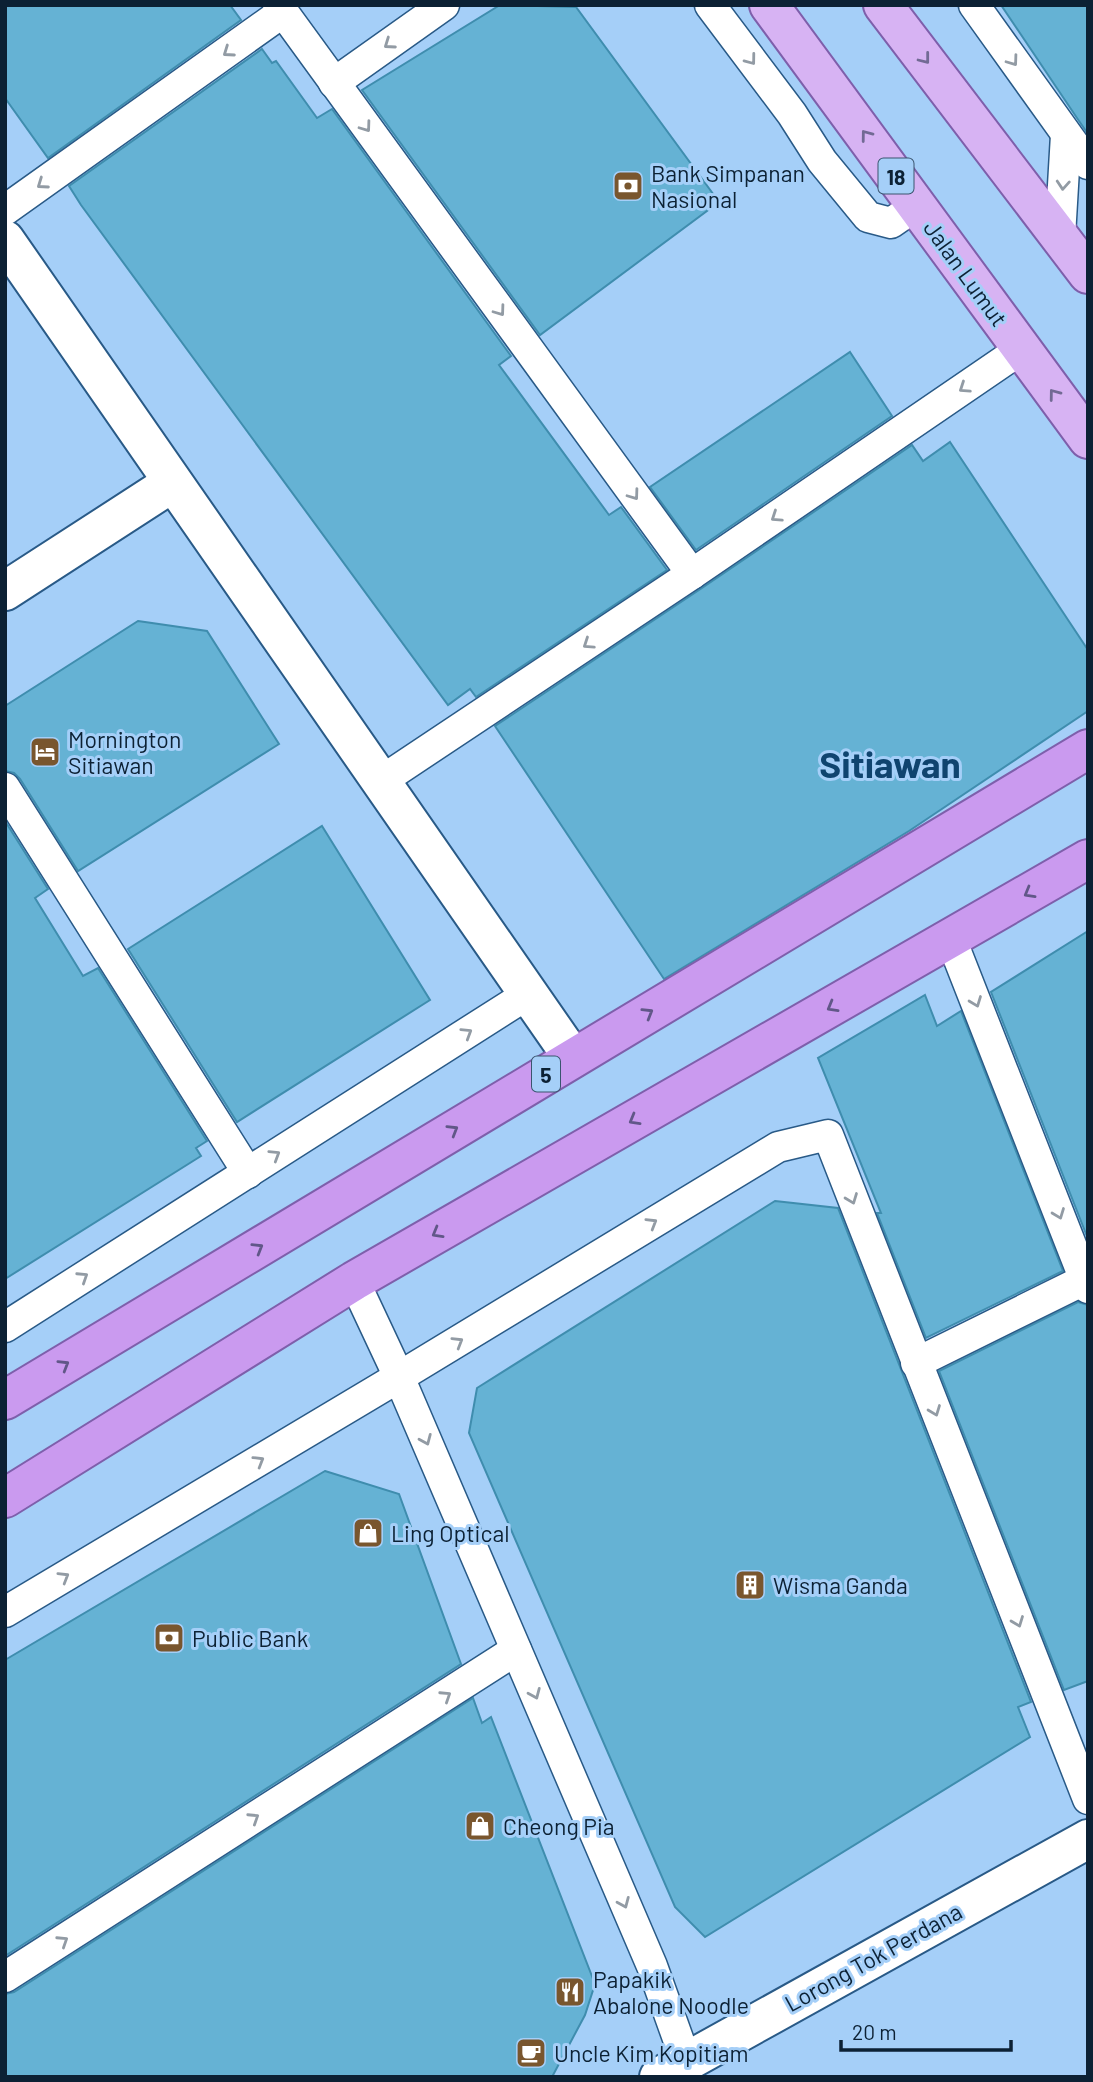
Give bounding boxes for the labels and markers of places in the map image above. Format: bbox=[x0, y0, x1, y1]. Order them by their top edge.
place label: Bank Simpanan Nasional bbox=[651, 159, 805, 213]
bank icon: Bank Simpanan Nasional bbox=[611, 169, 645, 203]
place label: Mornington Sitiawan bbox=[68, 725, 181, 779]
hotel icon: Mornington Sitiawan bbox=[28, 735, 62, 769]
shop icon: Ling Optical bbox=[351, 1516, 385, 1550]
place label: Ling Optical bbox=[391, 1519, 509, 1547]
building icon: Wisma Ganda bbox=[733, 1568, 767, 1602]
place label: Wisma Ganda bbox=[773, 1571, 908, 1599]
bank icon: Public Bank bbox=[152, 1621, 186, 1655]
place label: Public Bank bbox=[192, 1624, 308, 1652]
shop icon: Cheong Pia bbox=[463, 1809, 497, 1843]
place label: Cheong Pia bbox=[503, 1812, 615, 1840]
place label: Papakik Abalone Noodle bbox=[593, 1965, 749, 2019]
restaurant icon: Papakik Abalone Noodle bbox=[553, 1975, 587, 2009]
cafe icon: Uncle Kim Kopitiam bbox=[514, 2036, 548, 2070]
place label: Uncle Kim Kopitiam bbox=[554, 2039, 749, 2067]

